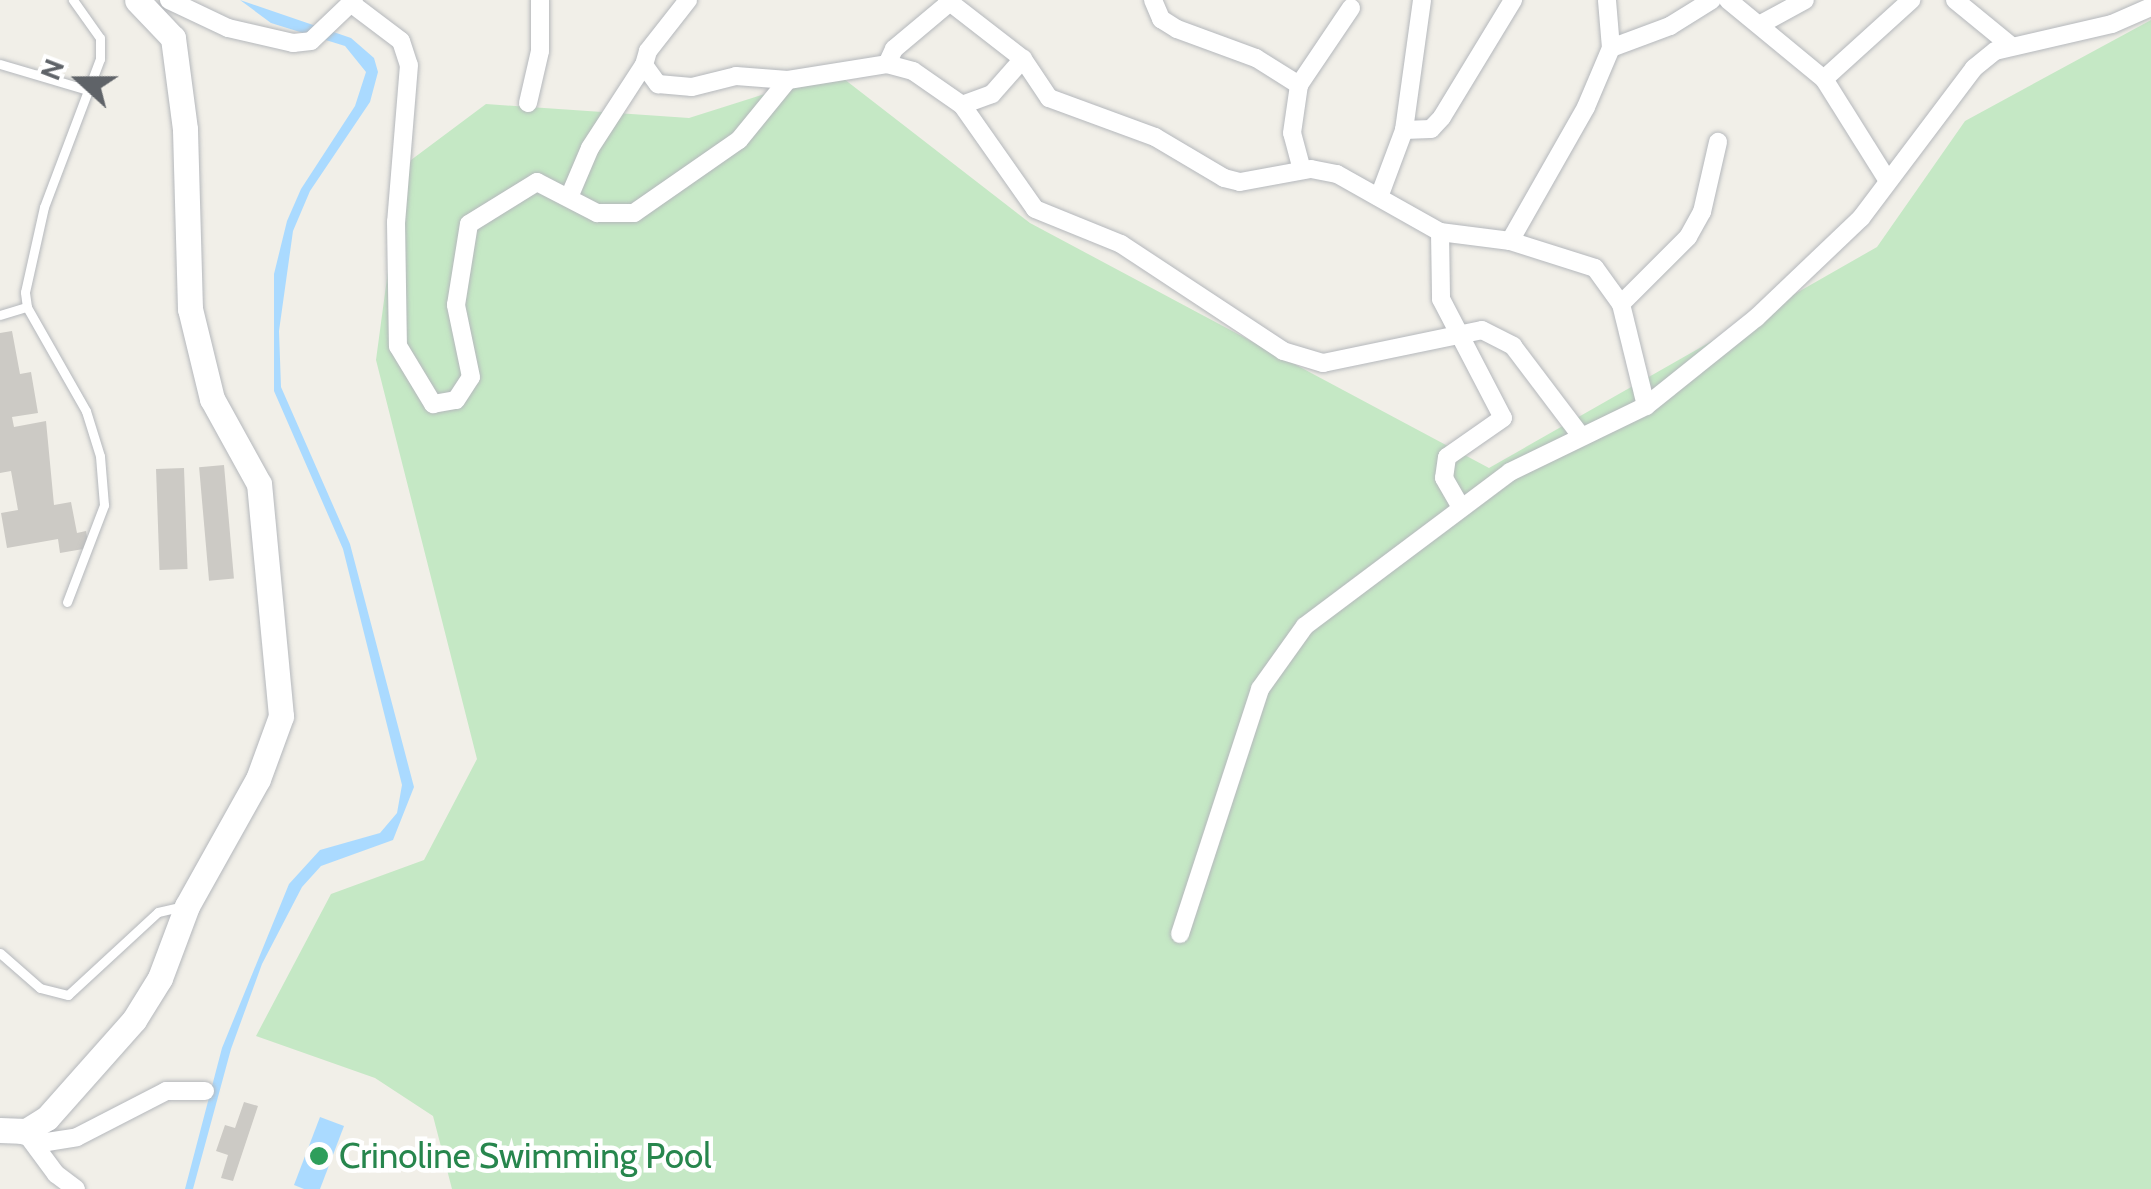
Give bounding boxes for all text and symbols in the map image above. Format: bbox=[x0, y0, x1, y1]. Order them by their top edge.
north arrow bbox=[30, 30, 130, 130]
text: N bbox=[33, 54, 71, 85]
place label: Crinoline Swimming Pool bbox=[339, 1135, 711, 1177]
marker: Crinoline Swimming Pool bbox=[308, 1145, 330, 1167]

